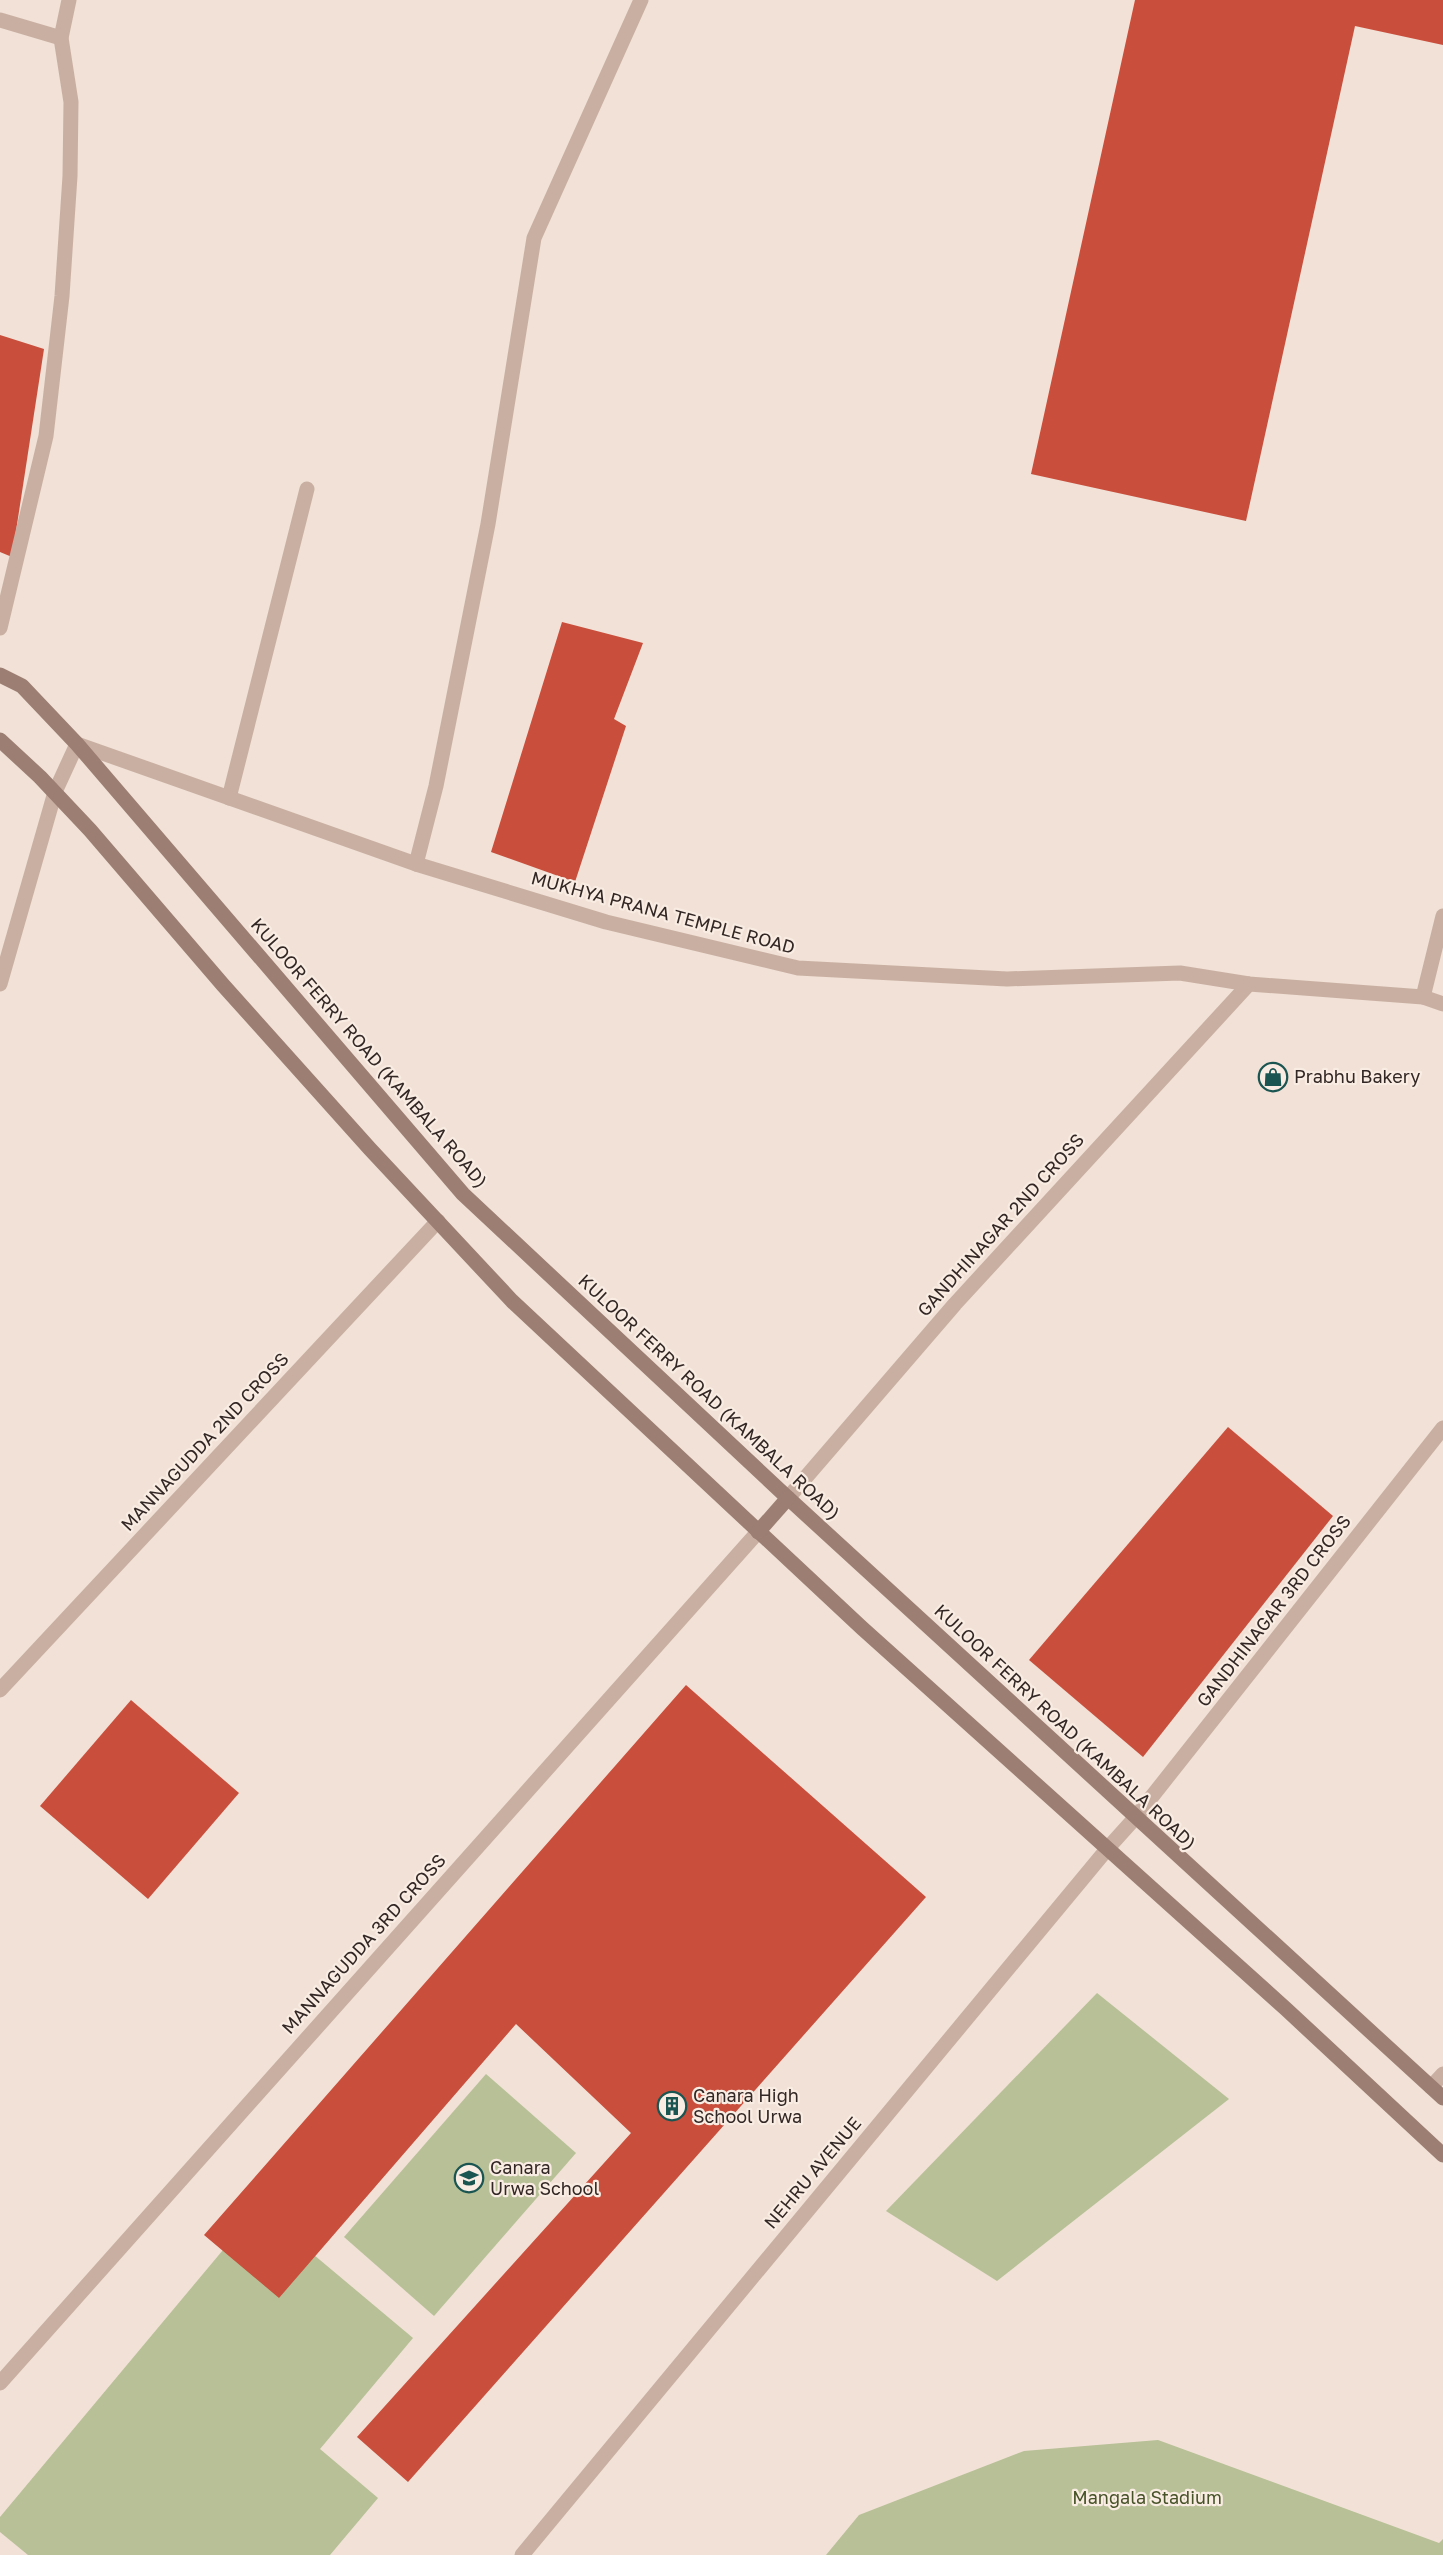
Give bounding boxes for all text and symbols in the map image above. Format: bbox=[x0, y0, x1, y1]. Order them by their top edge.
street label: MUKHYA PRANA TEMPLE ROAD bbox=[529, 866, 798, 958]
street label: KULOOR FERRY ROAD (KAMBALA ROAD) bbox=[247, 913, 493, 1191]
shop icon: Prabhu Bakery bbox=[1257, 1061, 1289, 1093]
place label: Prabhu Bakery bbox=[1294, 1065, 1420, 1087]
street label: GANDHINAGAR 2ND CROSS bbox=[912, 1128, 1088, 1320]
street label: KULOOR FERRY ROAD (KAMBALA ROAD) bbox=[574, 1269, 845, 1523]
street label: MANNAGUDDA 2ND CROSS bbox=[116, 1348, 293, 1535]
street label: GANDHINAGAR 3RD CROSS bbox=[1192, 1510, 1355, 1711]
street label: KULOOR FERRY ROAD (KAMBALA ROAD) bbox=[930, 1599, 1201, 1853]
street label: MANNAGUDDA 3RD CROSS bbox=[277, 1849, 450, 2038]
place label: Canara High School Urwa bbox=[693, 2084, 802, 2127]
building icon: Canara High School Urwa bbox=[656, 2090, 688, 2122]
street label: NEHRU AVENUE bbox=[759, 2112, 865, 2233]
place label: Canara Urwa School bbox=[490, 2156, 599, 2199]
school or university icon: Canara Urwa School bbox=[453, 2162, 485, 2194]
park label: Mangala Stadium bbox=[1072, 2486, 1222, 2508]

